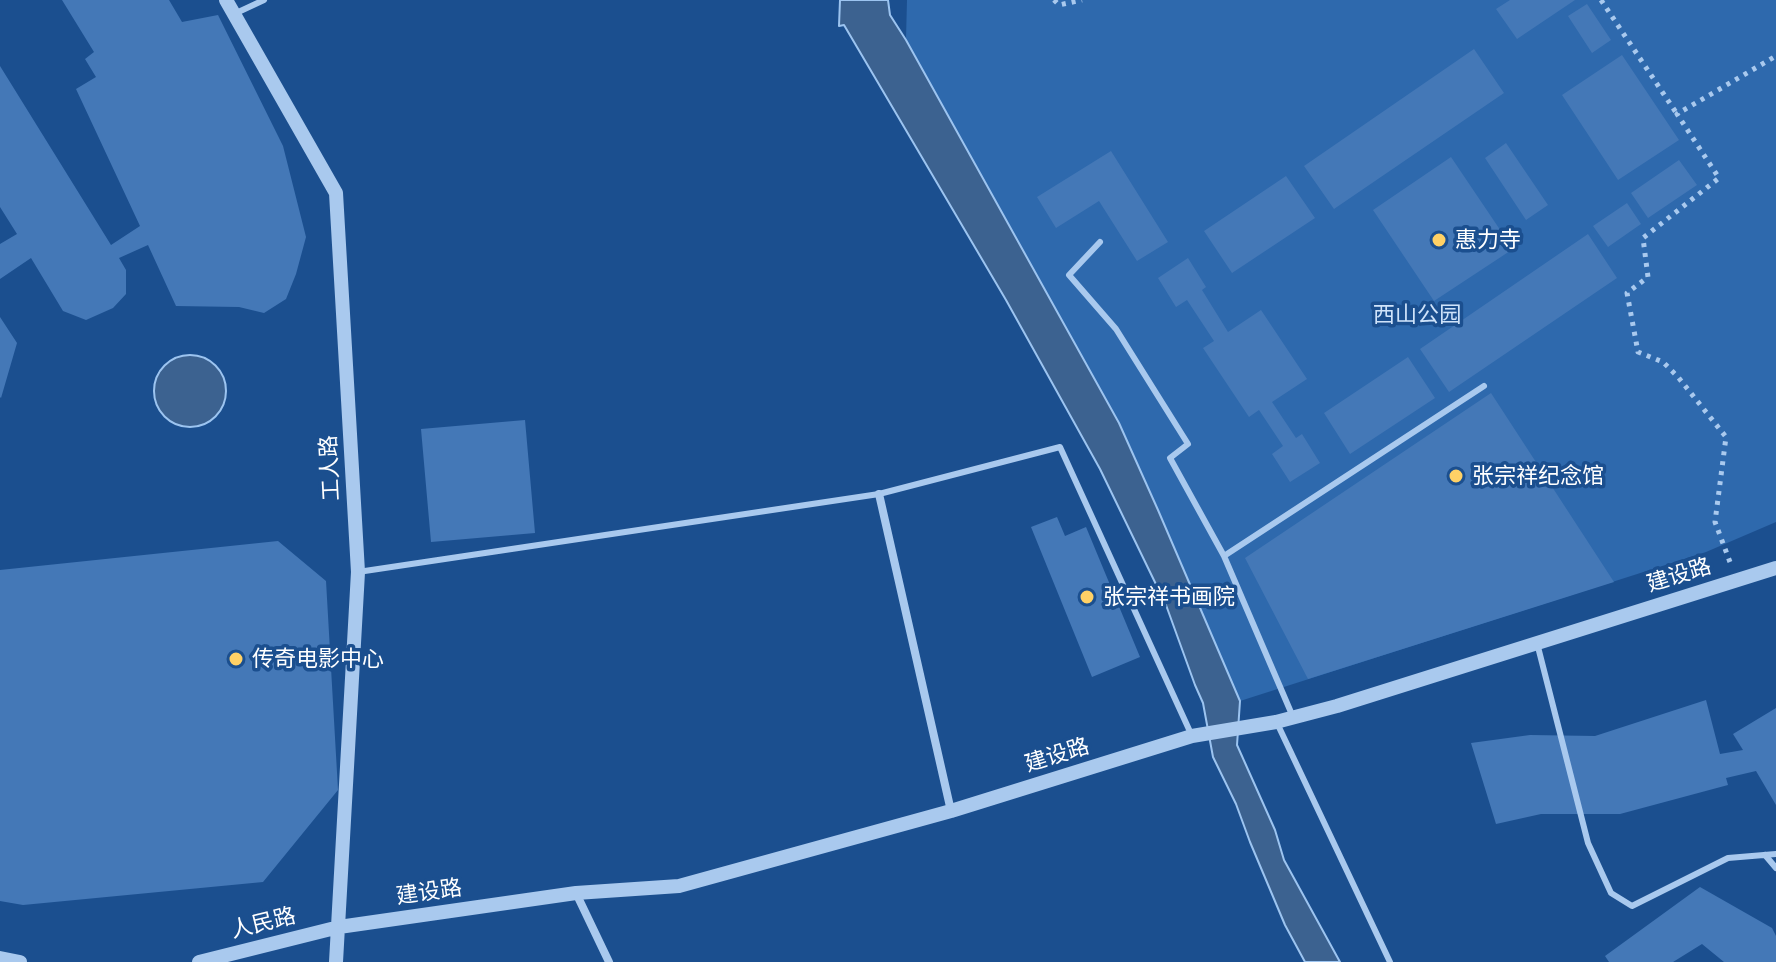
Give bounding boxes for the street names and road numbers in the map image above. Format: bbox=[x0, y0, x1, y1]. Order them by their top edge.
street label: 工人路 bbox=[315, 434, 345, 502]
street label: 建设路 bbox=[1644, 553, 1714, 597]
street label: 建设路 bbox=[1022, 733, 1092, 777]
street label: 建设路 bbox=[394, 874, 464, 910]
street label: 人民路 bbox=[228, 902, 298, 944]

